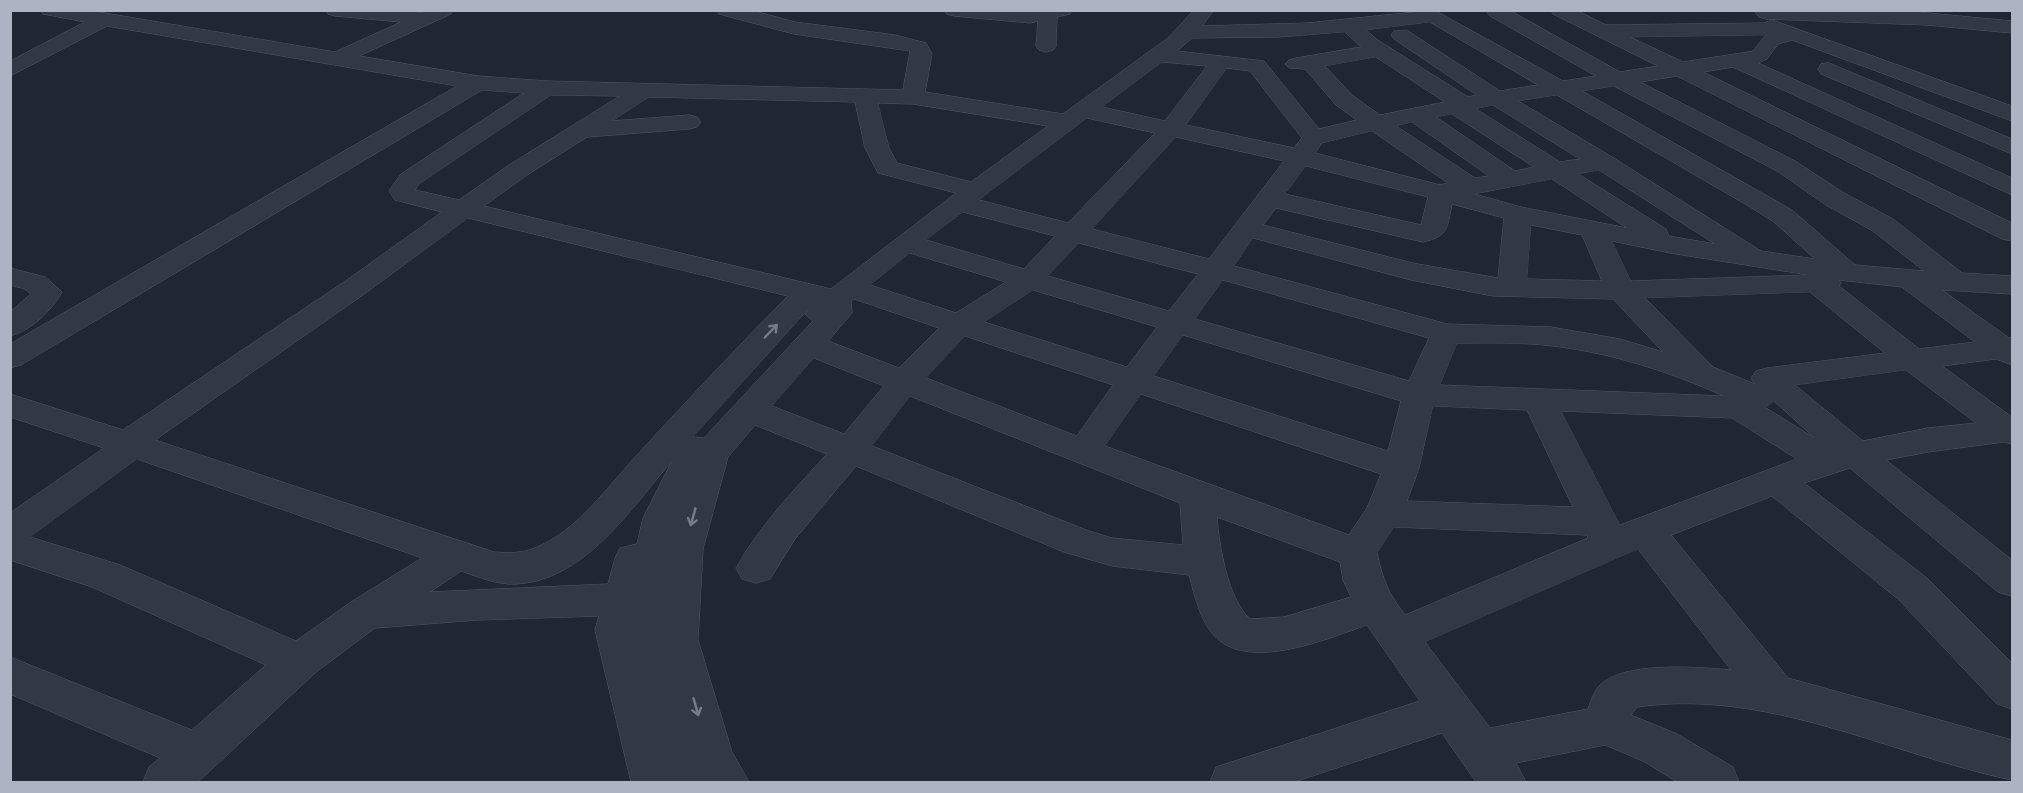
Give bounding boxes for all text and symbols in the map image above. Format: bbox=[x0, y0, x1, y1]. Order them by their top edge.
one-way arrow bbox=[764, 324, 778, 339]
one-way arrow bbox=[687, 507, 698, 526]
one-way arrow bbox=[691, 697, 702, 716]

